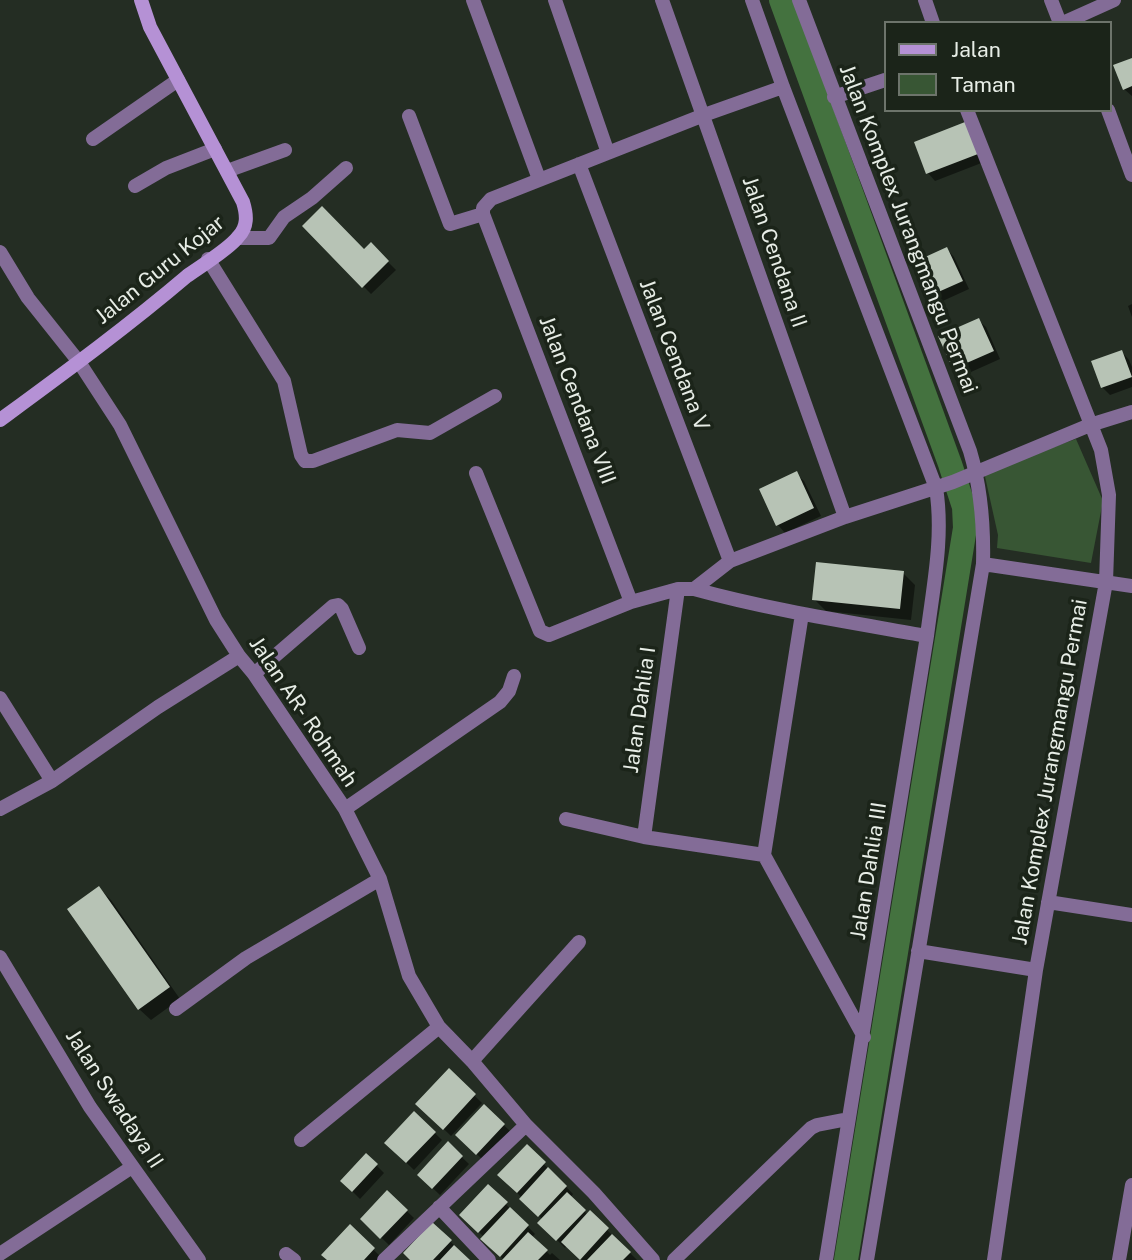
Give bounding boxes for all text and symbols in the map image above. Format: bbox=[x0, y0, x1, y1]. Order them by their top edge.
legend bbox=[884, 21, 1111, 112]
text: Jalan bbox=[951, 37, 1001, 62]
street label: Jalan Komplex Jurangmangu Permai bbox=[833, 61, 983, 397]
text: Taman bbox=[951, 72, 1016, 97]
street label: Jalan Cendana II bbox=[736, 173, 812, 331]
street label: Jalan Guru Kojar bbox=[90, 210, 230, 330]
street label: Jalan Cendana V bbox=[634, 276, 714, 434]
street label: Jalan Cendana VIII bbox=[533, 312, 621, 488]
street label: Jalan Komplex Jurangmangu Permai bbox=[1007, 597, 1093, 947]
street label: Jalan AR- Rohmah bbox=[243, 632, 363, 792]
street label: Jalan Dahlia I bbox=[619, 645, 661, 775]
street label: Jalan Dahlia III bbox=[846, 800, 892, 942]
street label: Jalan Swadaya II bbox=[60, 1025, 168, 1173]

